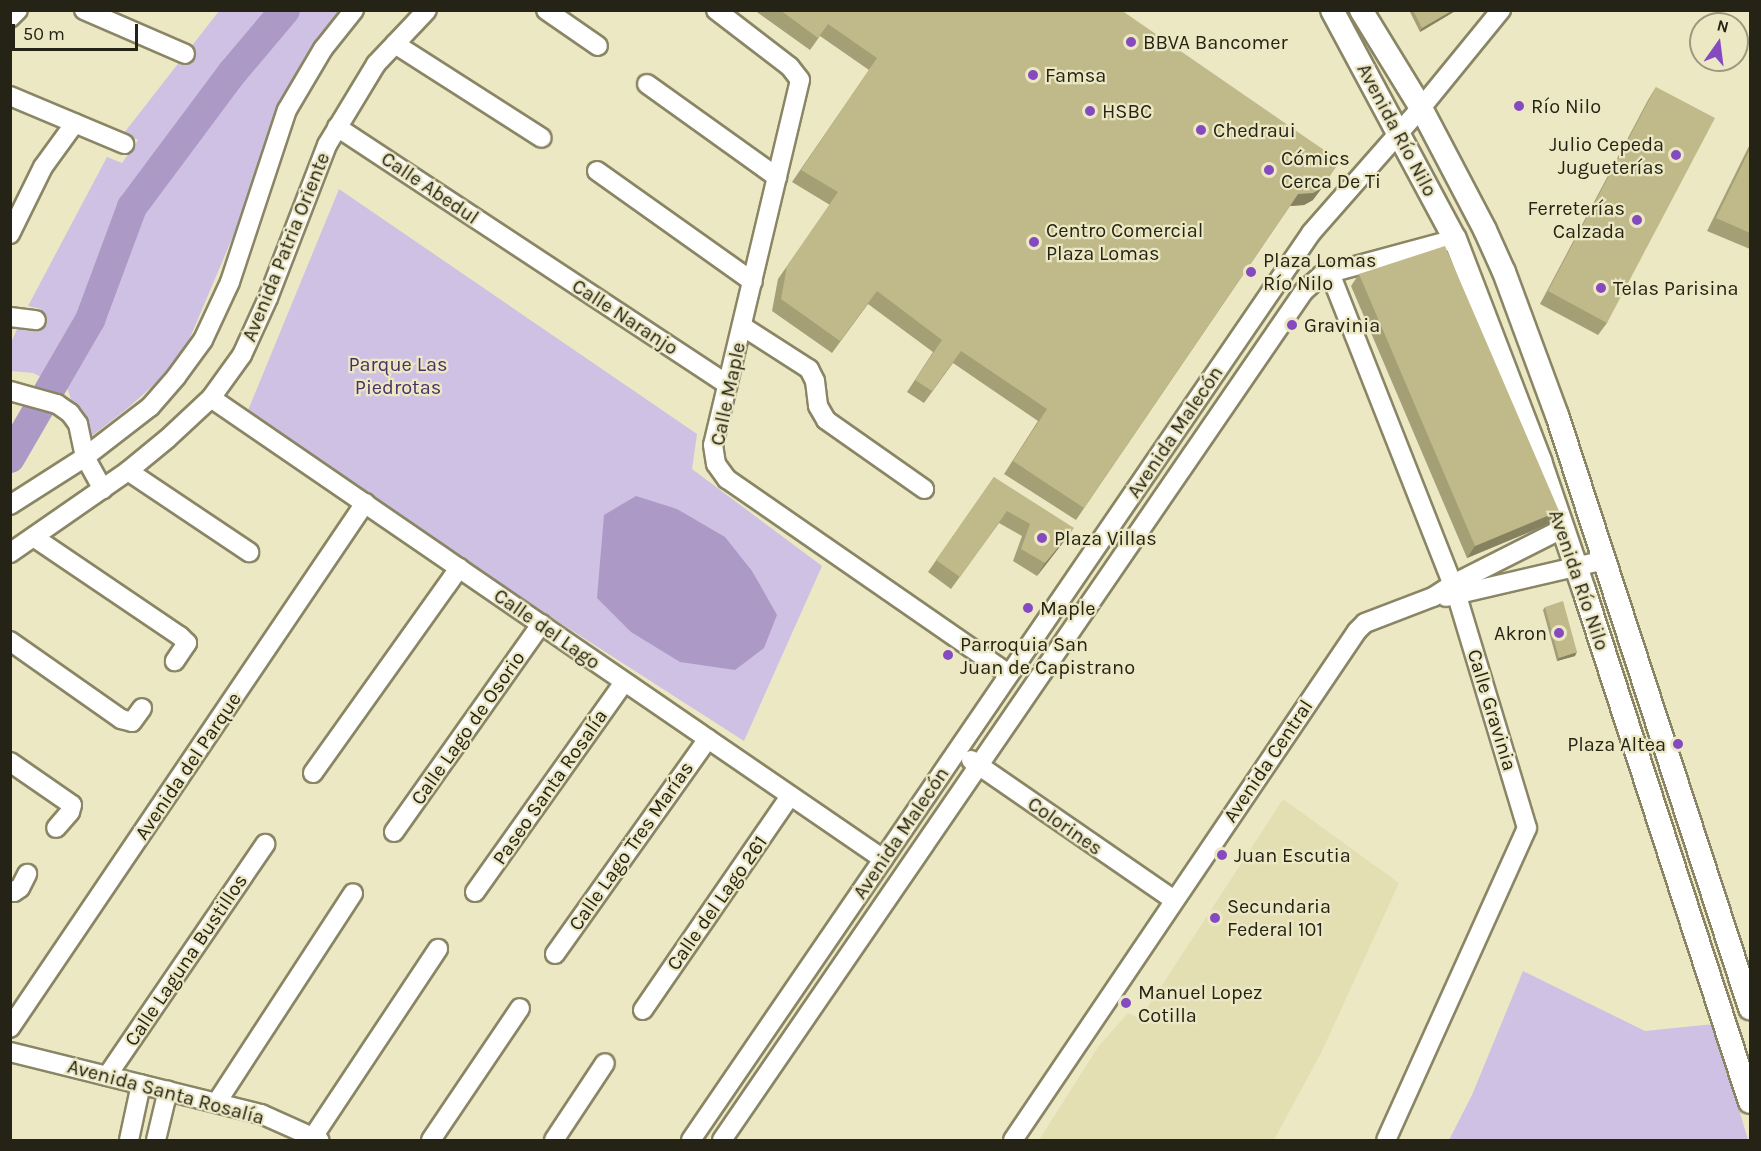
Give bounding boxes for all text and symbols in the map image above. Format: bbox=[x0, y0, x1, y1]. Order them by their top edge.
scale bar bbox=[15, 12, 141, 50]
north arrow bbox=[1689, 12, 1749, 72]
text: N bbox=[1715, 15, 1731, 37]
text: 50 m bbox=[23, 23, 65, 45]
place label: BBVA Bancomer bbox=[1143, 30, 1288, 54]
marker: BBVA Bancomer bbox=[1124, 35, 1138, 49]
street label: Avenida Río Nilo bbox=[1352, 59, 1442, 201]
place label: Famsa bbox=[1045, 63, 1106, 87]
marker: Famsa bbox=[1026, 68, 1040, 82]
place label: Río Nilo bbox=[1531, 94, 1601, 118]
place label: HSBC bbox=[1102, 99, 1152, 123]
marker: Río Nilo bbox=[1512, 99, 1526, 113]
marker: HSBC bbox=[1083, 104, 1097, 118]
place label: Chedraui bbox=[1213, 118, 1296, 142]
marker: Chedraui bbox=[1194, 123, 1208, 137]
place label: Julio Cepeda Jugueterías bbox=[1549, 132, 1664, 179]
place label: Cómics Cerca De Ti bbox=[1281, 146, 1381, 193]
street label: Calle Abedul bbox=[377, 147, 483, 229]
marker: Julio Cepeda Jugueterías bbox=[1669, 148, 1683, 162]
street label: Avenida Patria Oriente bbox=[237, 149, 335, 345]
marker: Cómics Cerca De Ti bbox=[1262, 163, 1276, 177]
place label: Ferreterías Calzada bbox=[1528, 196, 1625, 243]
marker: Ferreterías Calzada bbox=[1630, 213, 1644, 227]
place label: Centro Comercial Plaza Lomas bbox=[1046, 219, 1203, 266]
marker: Centro Comercial Plaza Lomas bbox=[1027, 235, 1041, 249]
place label: Plaza Lomas Río Nilo bbox=[1263, 248, 1376, 295]
marker: Plaza Lomas Río Nilo bbox=[1244, 265, 1258, 279]
street label: Calle Naranjo bbox=[567, 274, 683, 360]
place label: Telas Parisina bbox=[1613, 276, 1738, 300]
marker: Telas Parisina bbox=[1594, 281, 1608, 295]
place label: Gravinia bbox=[1304, 313, 1380, 337]
marker: Gravinia bbox=[1285, 318, 1299, 332]
street label: Calle Maple bbox=[705, 340, 751, 448]
park label: Parque Las Piedrotas bbox=[349, 353, 447, 400]
street label: Avenida Malecón bbox=[1122, 361, 1228, 503]
street label: Avenida Río Nilo bbox=[1544, 507, 1614, 653]
place label: Plaza Villas bbox=[1054, 526, 1157, 550]
marker: Plaza Villas bbox=[1035, 531, 1049, 545]
street label: Calle del Lago bbox=[489, 583, 605, 675]
place label: Maple bbox=[1040, 596, 1096, 620]
marker: Maple bbox=[1021, 601, 1035, 615]
place label: Akron bbox=[1494, 621, 1547, 645]
marker: Akron bbox=[1552, 626, 1566, 640]
place label: Parroquia San Juan de Capistrano bbox=[960, 632, 1135, 679]
street label: Calle Gravinia bbox=[1462, 646, 1522, 774]
street label: Calle Lago de Osorio bbox=[406, 647, 530, 809]
marker: Parroquia San Juan de Capistrano bbox=[941, 648, 955, 662]
street label: Avenida del Parque bbox=[130, 688, 246, 844]
street label: Avenida Central bbox=[1218, 695, 1318, 827]
street label: Paseo Santa Rosalía bbox=[487, 705, 613, 869]
place label: Plaza Altea bbox=[1567, 732, 1666, 756]
marker: Plaza Altea bbox=[1671, 737, 1685, 751]
street label: Calle Lago Tres Marías bbox=[564, 757, 698, 935]
street label: Avenida Malecón bbox=[848, 762, 954, 904]
street label: Colorines bbox=[1023, 792, 1107, 860]
street label: Calle del Lago 261 bbox=[662, 831, 772, 975]
place label: Juan Escutia bbox=[1234, 843, 1351, 867]
marker: Juan Escutia bbox=[1215, 848, 1229, 862]
street label: Calle Laguna Bustillos bbox=[120, 869, 252, 1051]
place label: Secundaria Federal 101 bbox=[1227, 894, 1331, 941]
marker: Secundaria Federal 101 bbox=[1208, 911, 1222, 925]
place label: Manuel Lopez Cotilla bbox=[1138, 980, 1262, 1027]
marker: Manuel Lopez Cotilla bbox=[1119, 996, 1133, 1010]
street label: Avenida Santa Rosalía bbox=[65, 1054, 267, 1130]

